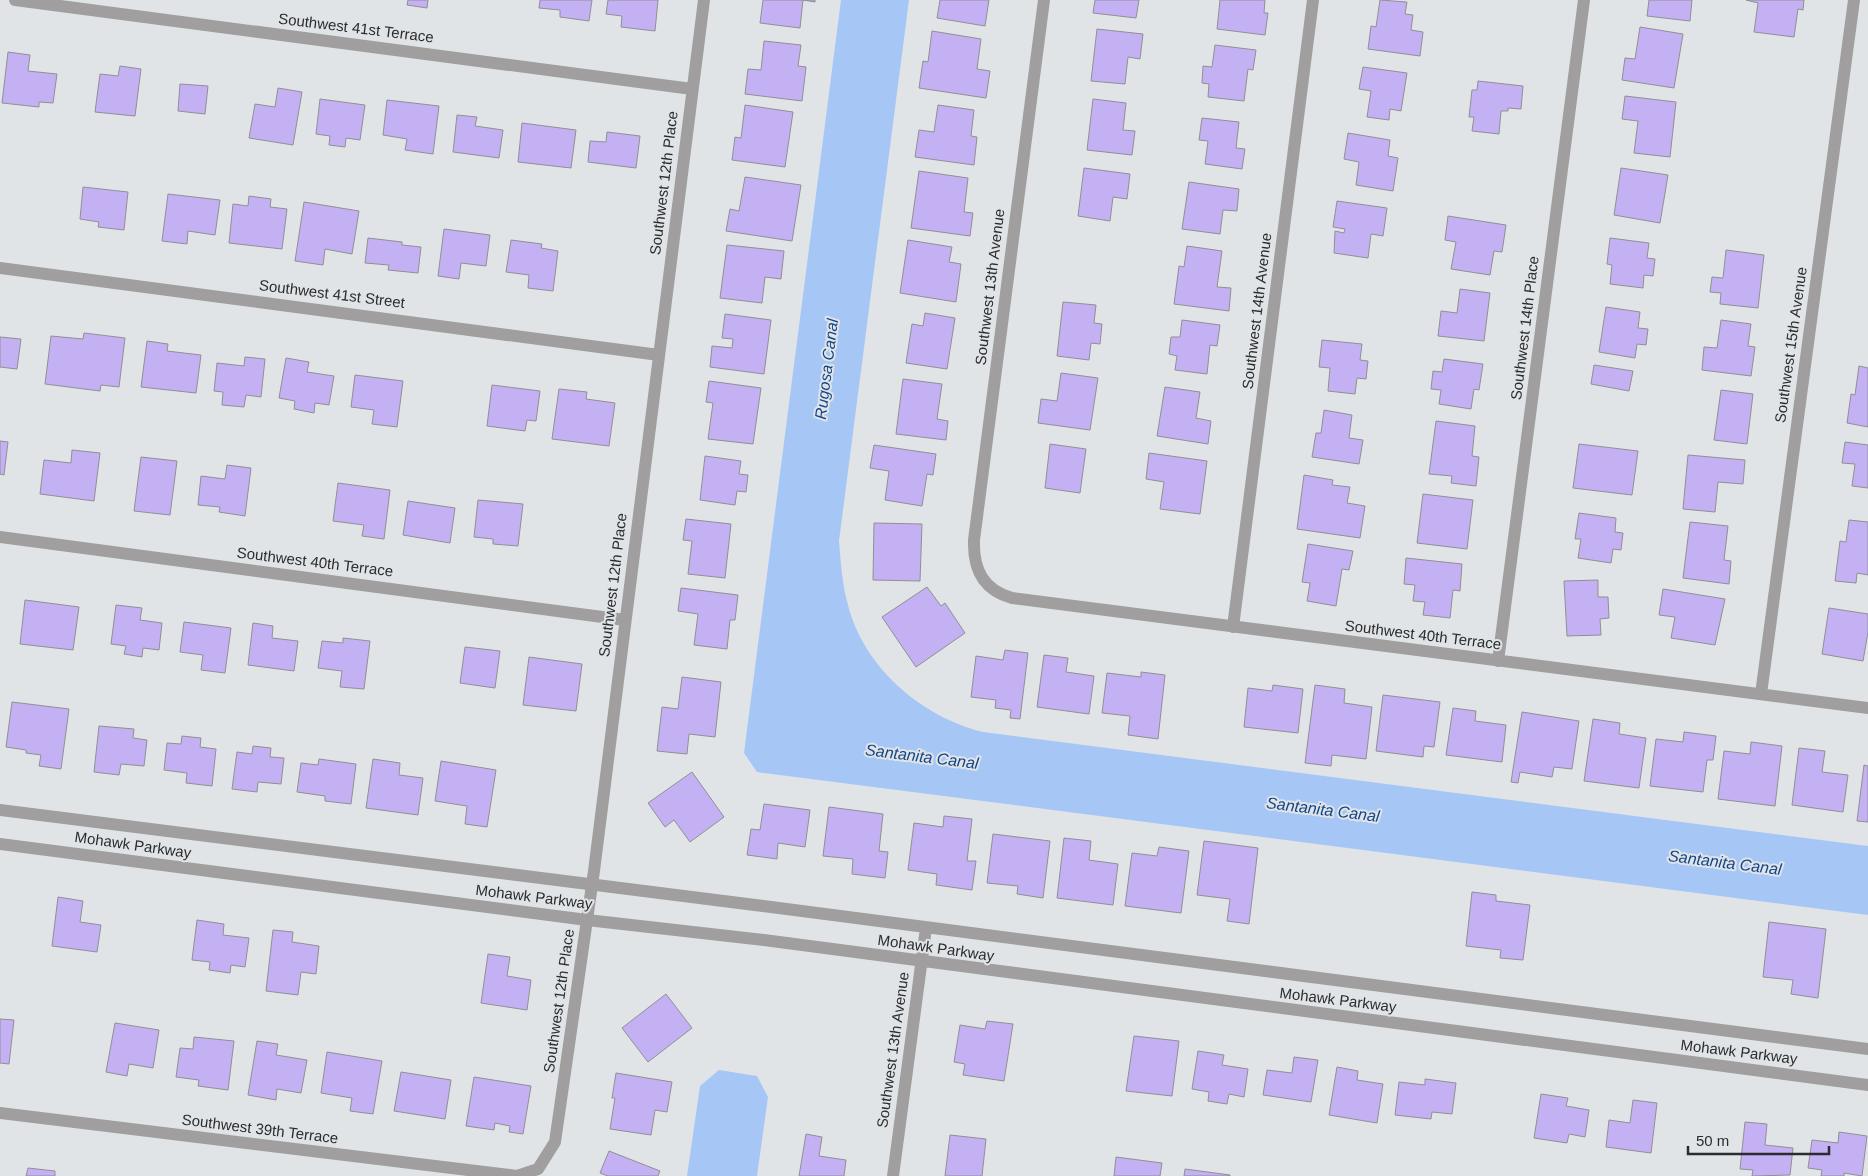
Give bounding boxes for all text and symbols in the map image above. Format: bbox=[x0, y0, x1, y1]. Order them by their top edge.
street label: Southwest 41st Terrace bbox=[277, 10, 435, 45]
street label: Southwest 12th Place bbox=[646, 110, 681, 256]
street label: Southwest 13th Avenue bbox=[971, 208, 1008, 366]
street label: Southwest 14th Avenue bbox=[1238, 232, 1275, 390]
street label: Southwest 14th Place bbox=[1507, 255, 1542, 401]
street label: Southwest 15th Avenue bbox=[1771, 266, 1810, 424]
street label: Southwest 41st Street bbox=[258, 276, 407, 311]
water label: Rugosa Canal bbox=[812, 317, 841, 420]
street label: Southwest 12th Place bbox=[595, 512, 630, 658]
street label: Southwest 40th Terrace bbox=[236, 543, 394, 580]
street label: Southwest 40th Terrace bbox=[1344, 616, 1502, 653]
water label: Santanita Canal bbox=[864, 741, 980, 772]
water label: Santanita Canal bbox=[1265, 794, 1381, 825]
street label: Mohawk Parkway bbox=[74, 828, 193, 861]
water label: Santanita Canal bbox=[1667, 847, 1783, 878]
street label: Mohawk Parkway bbox=[475, 881, 594, 912]
street label: Southwest 12th Place bbox=[540, 928, 577, 1074]
street label: Mohawk Parkway bbox=[877, 931, 996, 964]
street label: Southwest 13th Avenue bbox=[873, 971, 912, 1129]
street label: Mohawk Parkway bbox=[1279, 984, 1398, 1015]
street label: Mohawk Parkway bbox=[1680, 1036, 1799, 1067]
street label: Southwest 39th Terrace bbox=[181, 1110, 339, 1147]
scale bar bbox=[1688, 1124, 1829, 1156]
text: 50 m bbox=[1696, 1132, 1729, 1149]

